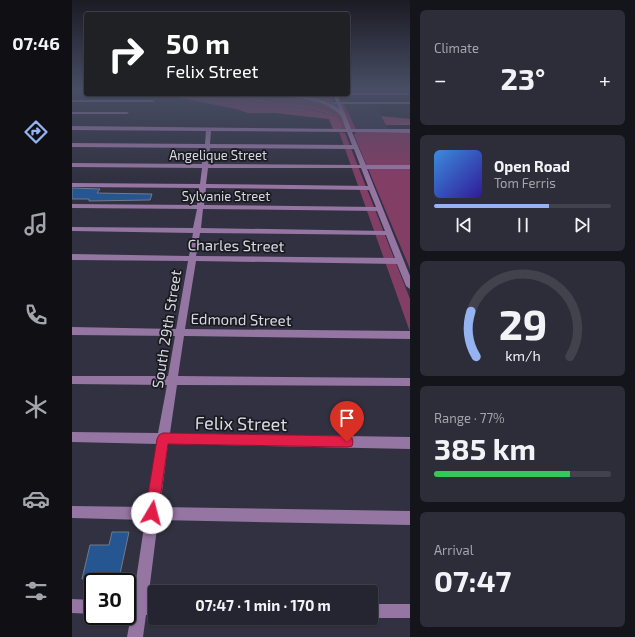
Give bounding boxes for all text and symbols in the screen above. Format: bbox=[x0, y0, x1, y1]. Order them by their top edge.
text: 50 m bbox=[166, 26, 230, 60]
icon: right bbox=[100, 28, 152, 80]
text: 07:46 bbox=[12, 32, 60, 54]
text: Climate bbox=[434, 40, 479, 56]
text: Felix Street bbox=[166, 60, 258, 82]
text: 23° bbox=[500, 60, 545, 96]
text: − bbox=[434, 66, 447, 92]
text: + bbox=[599, 66, 611, 92]
icon: directions bbox=[22, 118, 50, 146]
street label: Angelique Street bbox=[169, 147, 267, 163]
text: Open Road bbox=[494, 157, 570, 175]
text: Tom Ferris bbox=[494, 175, 556, 191]
street label: Sylvanie Street bbox=[182, 188, 270, 204]
icon: music bbox=[22, 210, 50, 238]
icon: previous bbox=[453, 214, 475, 236]
icon: pause bbox=[512, 214, 534, 236]
icon: next bbox=[571, 214, 593, 236]
street label: Charles Street bbox=[188, 235, 285, 255]
street label: South 29th Street bbox=[148, 268, 184, 390]
text: 29 bbox=[498, 297, 547, 347]
icon: phone bbox=[22, 301, 50, 329]
street label: Edmond Street bbox=[190, 309, 292, 329]
text: km/h bbox=[505, 346, 540, 363]
icon: climate bbox=[22, 393, 50, 421]
pin bbox=[330, 401, 364, 442]
icon: arrive bbox=[336, 407, 358, 429]
text: Range · 77% bbox=[434, 410, 505, 426]
street label: Felix Street bbox=[195, 411, 288, 435]
text: 385 km bbox=[434, 430, 536, 466]
icon: car bbox=[22, 485, 50, 513]
position arrow bbox=[131, 492, 173, 534]
text: Arrival bbox=[434, 542, 474, 558]
text: 07:47 bbox=[434, 562, 511, 598]
speed limit sign: 30 bbox=[84, 573, 136, 625]
icon: filters bbox=[22, 577, 50, 605]
text: 07:47 · 1 min · 170 m bbox=[195, 596, 331, 614]

